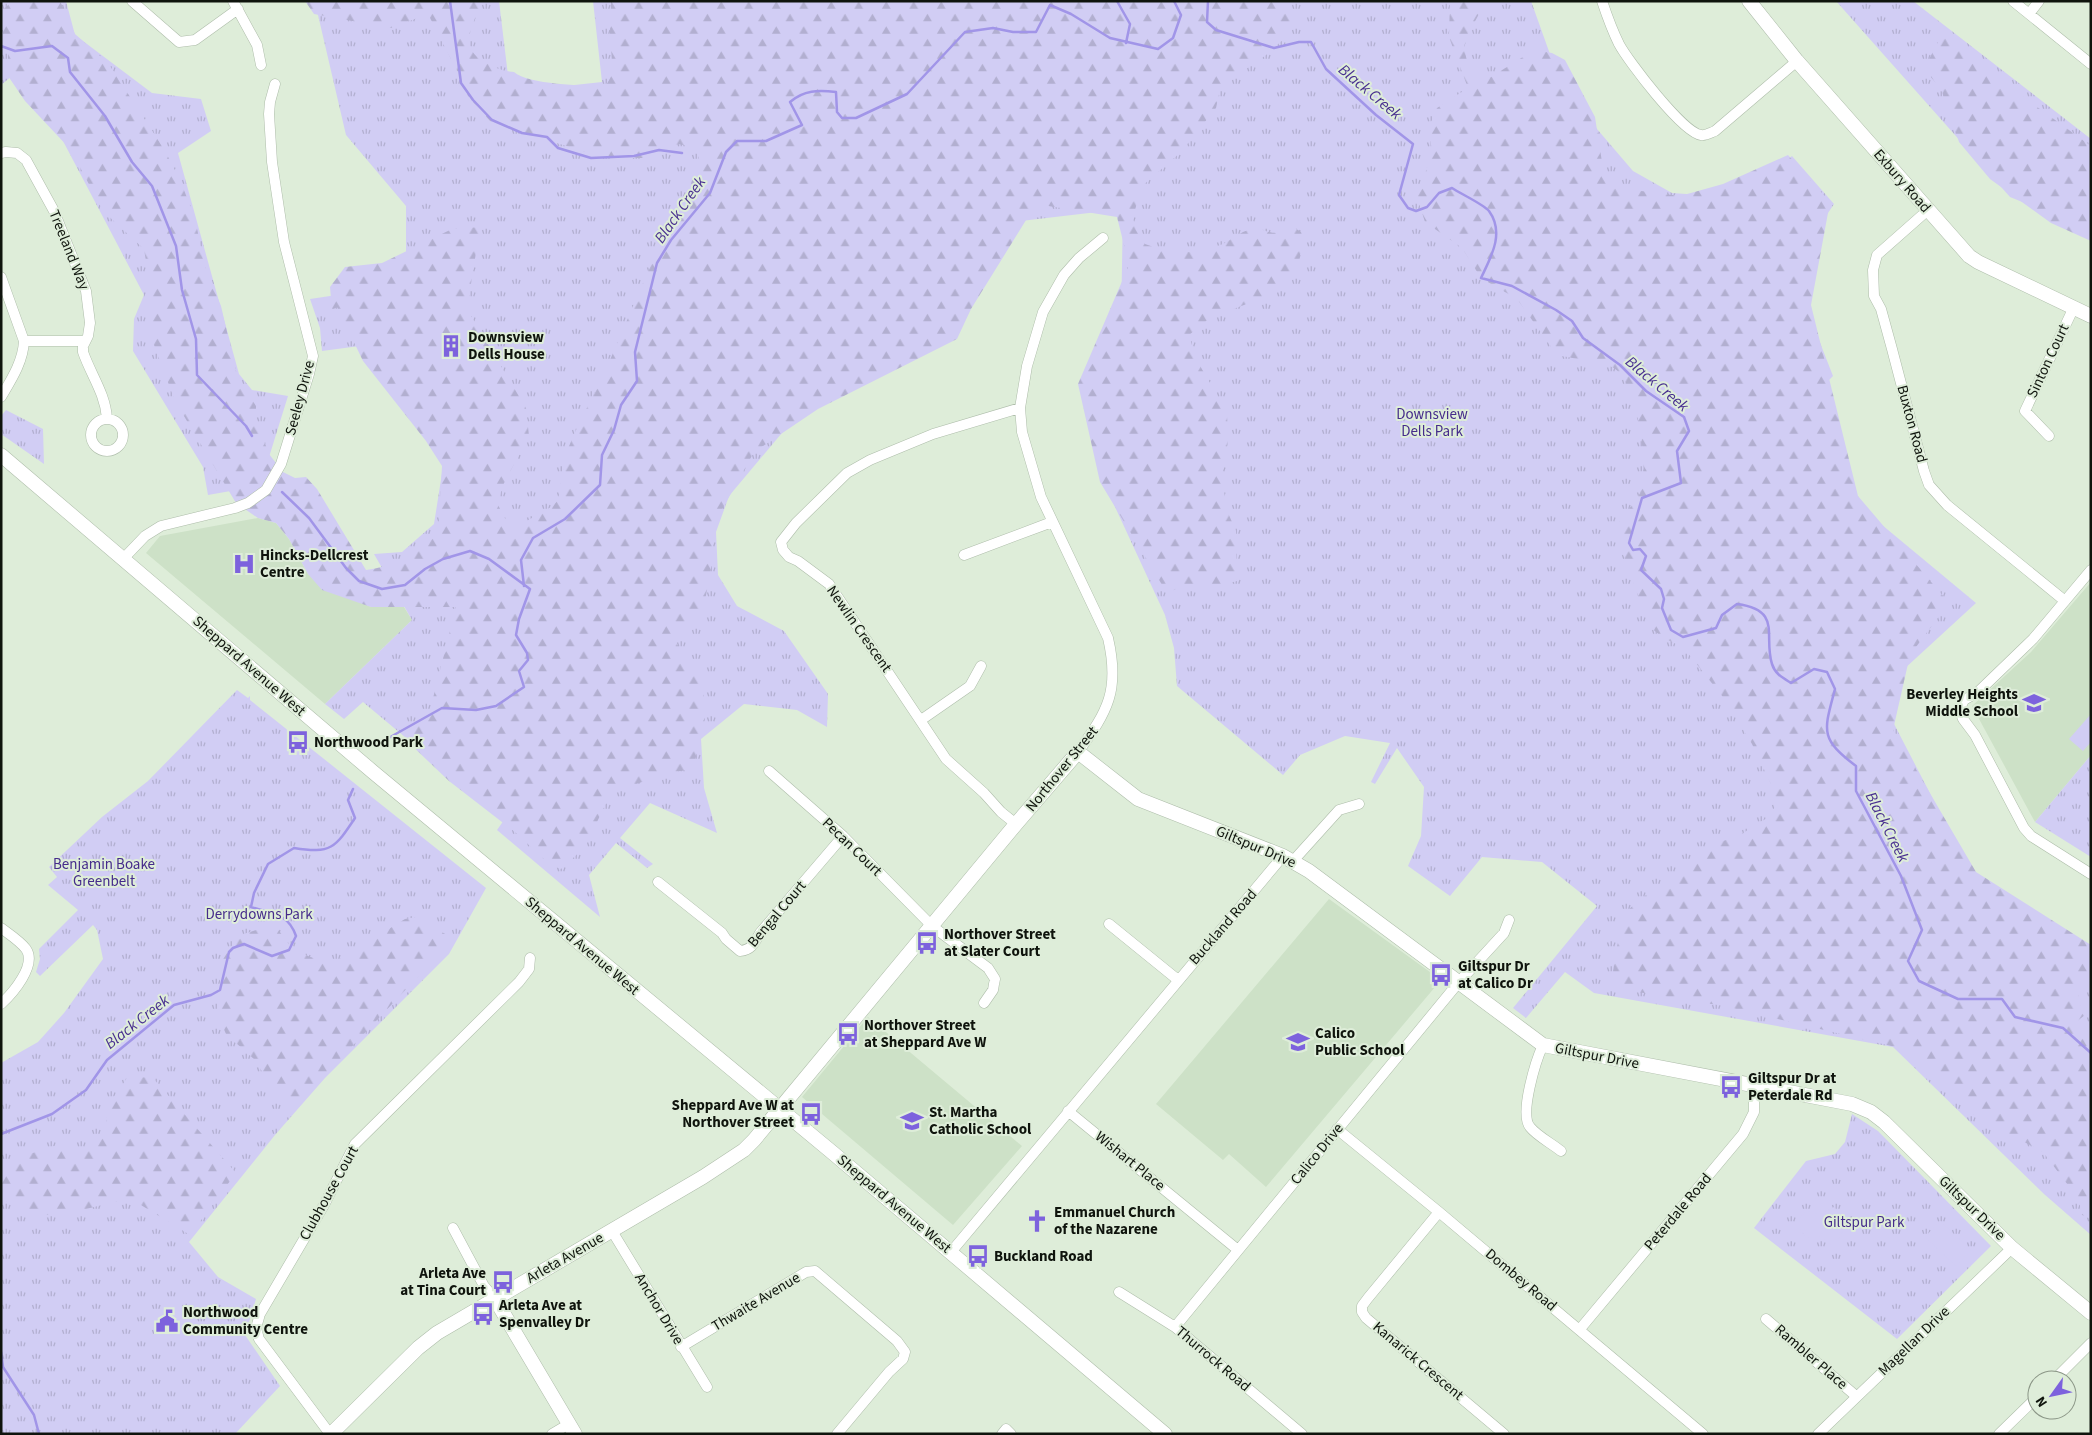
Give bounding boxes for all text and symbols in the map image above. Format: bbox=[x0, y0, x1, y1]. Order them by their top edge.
water label: Black Creek bbox=[1334, 59, 1407, 125]
street label: Exbury Road bbox=[1868, 145, 1936, 217]
water label: Black Creek bbox=[649, 172, 711, 248]
street label: Treeland Way bbox=[43, 207, 95, 293]
street label: Sinton Court bbox=[2022, 321, 2074, 401]
place label: Downsview Dells House bbox=[468, 327, 545, 365]
building icon: Downsview Dells House bbox=[438, 333, 464, 359]
water label: Black Creek bbox=[1621, 351, 1694, 417]
street label: Seeley Drive bbox=[280, 358, 320, 438]
street label: Buxton Road bbox=[1892, 383, 1932, 465]
park label: Downsview Dells Park bbox=[1396, 404, 1468, 442]
place label: Hincks-Dellcrest Centre bbox=[260, 545, 369, 583]
hospital icon: Hincks-Dellcrest Centre bbox=[231, 551, 257, 577]
street label: Newlin Crescent bbox=[821, 581, 897, 677]
street label: Sheppard Avenue West bbox=[188, 611, 310, 721]
place label: Beverley Heights Middle School bbox=[1906, 684, 2019, 722]
school or university icon: Beverley Heights Middle School bbox=[2021, 690, 2047, 716]
street label: Northover Street bbox=[1021, 722, 1103, 816]
bus stop icon: Northwood Park bbox=[285, 729, 311, 755]
place label: Northwood Park bbox=[314, 732, 424, 753]
water label: Black Creek bbox=[1860, 788, 1914, 866]
street label: Pecan Court bbox=[817, 813, 887, 881]
street label: Giltspur Drive bbox=[1213, 821, 1299, 873]
park label: Benjamin Boake Greenbelt bbox=[53, 854, 155, 892]
street label: Bengal Court bbox=[743, 876, 811, 952]
street label: Buckland Road bbox=[1184, 885, 1262, 969]
street label: Sheppard Avenue West bbox=[520, 892, 644, 1000]
park label: Derrydowns Park bbox=[205, 904, 313, 925]
place label: Northover Street at Slater Court bbox=[944, 924, 1056, 962]
bus stop icon: Northover Street at Slater Court bbox=[914, 930, 940, 956]
place label: Giltspur Dr at Calico Dr bbox=[1458, 956, 1533, 994]
bus stop icon: Giltspur Dr at Calico Dr bbox=[1428, 962, 1454, 988]
water label: Black Creek bbox=[100, 990, 174, 1054]
place label: Northover Street at Sheppard Ave W bbox=[864, 1015, 986, 1053]
bus stop icon: Northover Street at Sheppard Ave W bbox=[835, 1021, 861, 1047]
place label: Calico Public School bbox=[1315, 1023, 1405, 1061]
school or university icon: Calico Public School bbox=[1285, 1029, 1311, 1055]
street label: Giltspur Drive bbox=[1553, 1038, 1641, 1074]
place label: Giltspur Dr at Peterdale Rd bbox=[1748, 1068, 1836, 1106]
bus stop icon: Giltspur Dr at Peterdale Rd bbox=[1718, 1074, 1744, 1100]
place label: Sheppard Ave W at Northover Street bbox=[672, 1095, 794, 1133]
bus stop icon: Sheppard Ave W at Northover Street bbox=[798, 1101, 824, 1127]
place label: St. Martha Catholic School bbox=[929, 1102, 1032, 1140]
school or university icon: St. Martha Catholic School bbox=[899, 1108, 925, 1134]
street label: Calico Drive bbox=[1286, 1119, 1348, 1189]
street label: Wishart Place bbox=[1091, 1126, 1169, 1196]
street label: Clubhouse Court bbox=[294, 1142, 364, 1244]
street label: Sheppard Avenue West bbox=[832, 1150, 956, 1258]
street label: Peterdale Road bbox=[1639, 1169, 1717, 1255]
street label: Giltspur Drive bbox=[1934, 1171, 2010, 1245]
place label: Emmanuel Church of the Nazarene bbox=[1054, 1202, 1175, 1240]
church icon: Emmanuel Church of the Nazarene bbox=[1024, 1208, 1050, 1234]
park label: Giltspur Park bbox=[1824, 1212, 1905, 1233]
street label: Arleta Avenue bbox=[523, 1227, 607, 1289]
bus stop icon: Buckland Road bbox=[965, 1243, 991, 1269]
street label: Dombey Road bbox=[1481, 1244, 1561, 1316]
place label: Buckland Road bbox=[994, 1246, 1093, 1267]
place label: Arleta Ave at Tina Court bbox=[400, 1263, 486, 1301]
street label: Thwaite Avenue bbox=[708, 1267, 804, 1337]
bus stop icon: Arleta Ave at Tina Court bbox=[490, 1269, 516, 1295]
street label: Anchor Drive bbox=[629, 1269, 689, 1349]
place label: Arleta Ave at Spenvalley Dr bbox=[498, 1295, 590, 1333]
bus stop icon: Arleta Ave at Spenvalley Dr bbox=[470, 1301, 496, 1327]
street label: Magellan Drive bbox=[1874, 1301, 1954, 1381]
place label: Northwood Community Centre bbox=[183, 1302, 308, 1340]
public building icon: Northwood Community Centre bbox=[154, 1308, 180, 1334]
street label: Kanarick Crescent bbox=[1368, 1317, 1468, 1405]
street label: Rambler Place bbox=[1770, 1320, 1852, 1394]
street label: Thurrock Road bbox=[1171, 1321, 1255, 1397]
north arrow bbox=[2027, 1370, 2077, 1420]
text: N bbox=[2031, 1392, 2053, 1411]

